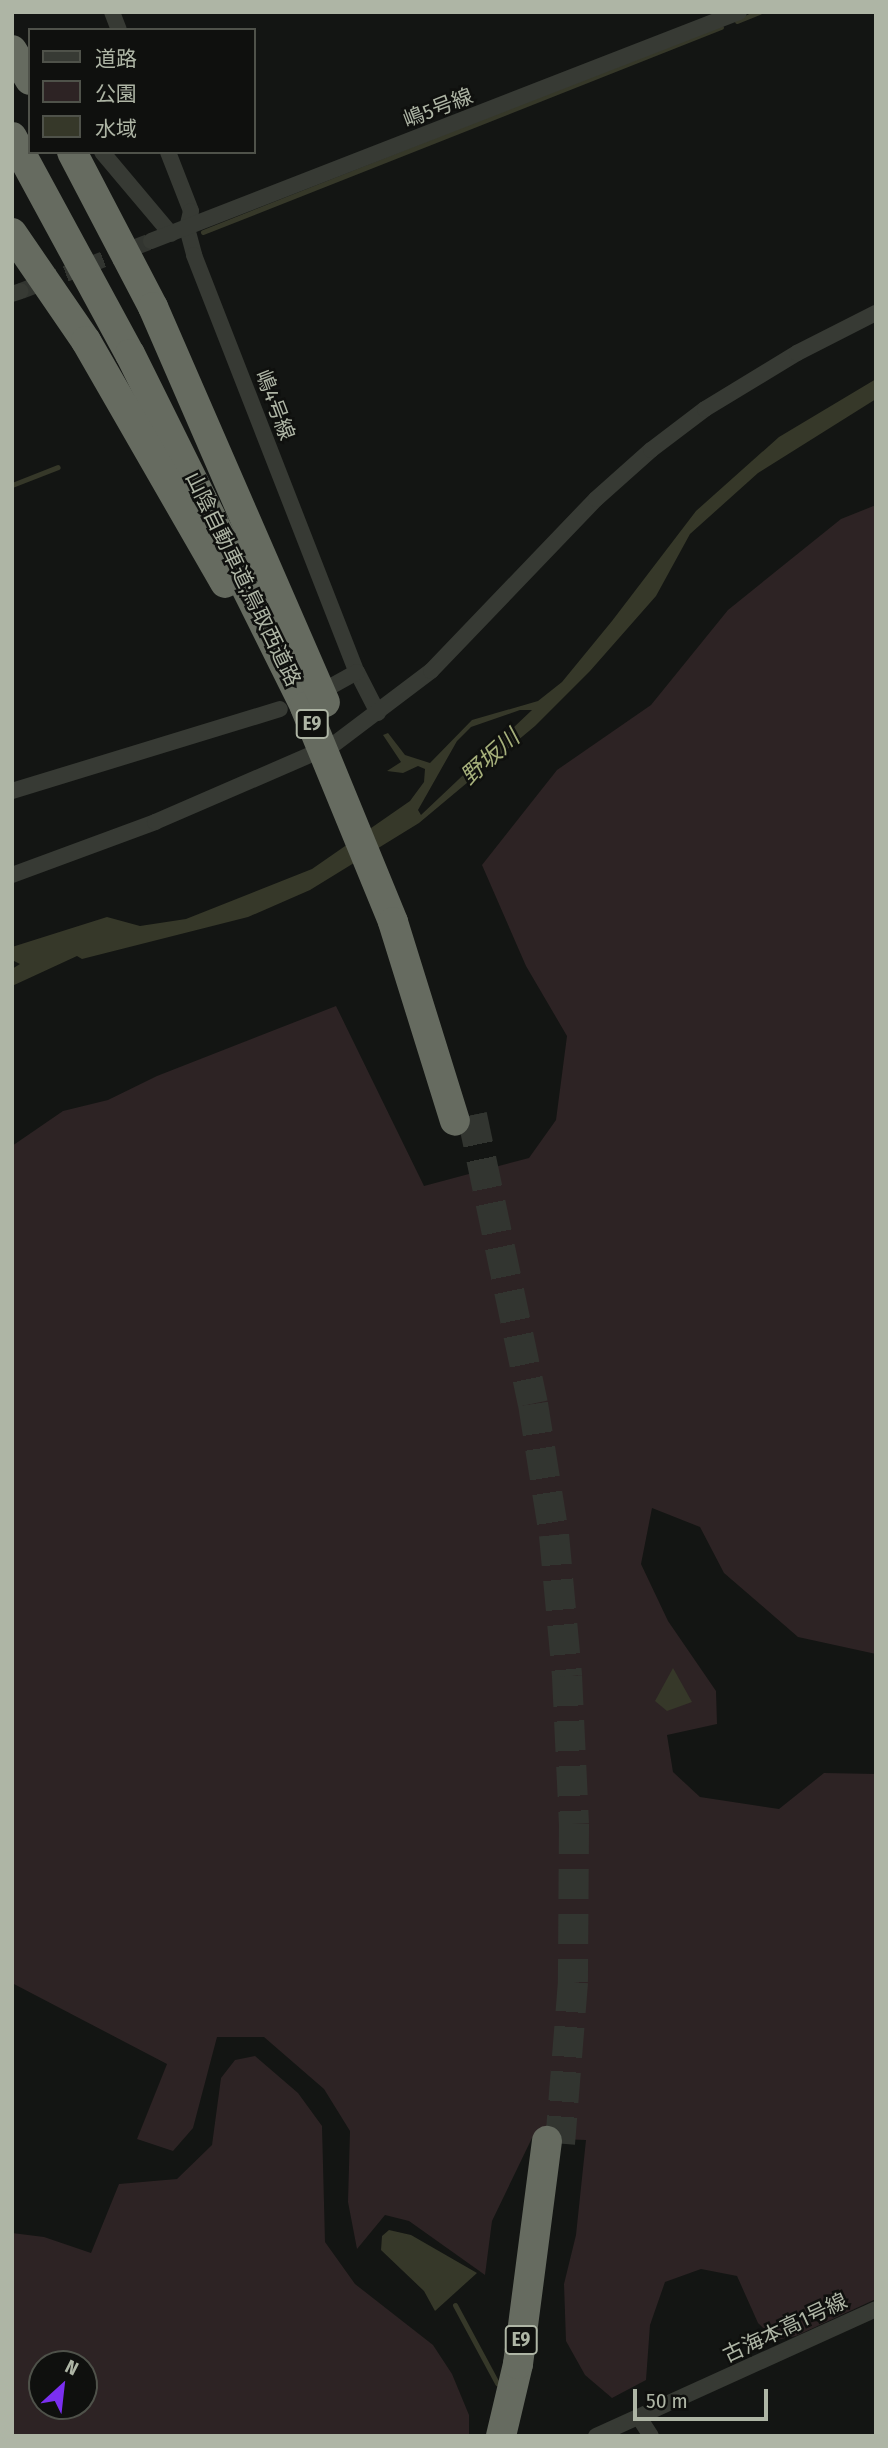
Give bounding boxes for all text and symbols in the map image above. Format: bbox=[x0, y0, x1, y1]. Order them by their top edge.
legend bbox=[28, 28, 256, 154]
text: 道路 bbox=[95, 46, 137, 72]
text: 公園 bbox=[95, 81, 137, 107]
street label: 嶋5号線 bbox=[400, 83, 476, 133]
text: 水域 bbox=[95, 116, 137, 142]
street label: 嶋4号線 bbox=[250, 366, 300, 444]
street label: 山陰自動車道;鳥取西道路 bbox=[180, 468, 306, 690]
road number: E9 bbox=[294, 708, 330, 740]
water label: 野坂川 bbox=[455, 724, 525, 790]
street label: 古海本高1号線 bbox=[719, 2288, 851, 2368]
road number: E9 bbox=[504, 2324, 538, 2356]
north arrow bbox=[28, 2350, 98, 2420]
text: N bbox=[62, 2355, 82, 2380]
scale bar bbox=[636, 2374, 771, 2418]
text: 50 m bbox=[646, 2388, 688, 2414]

